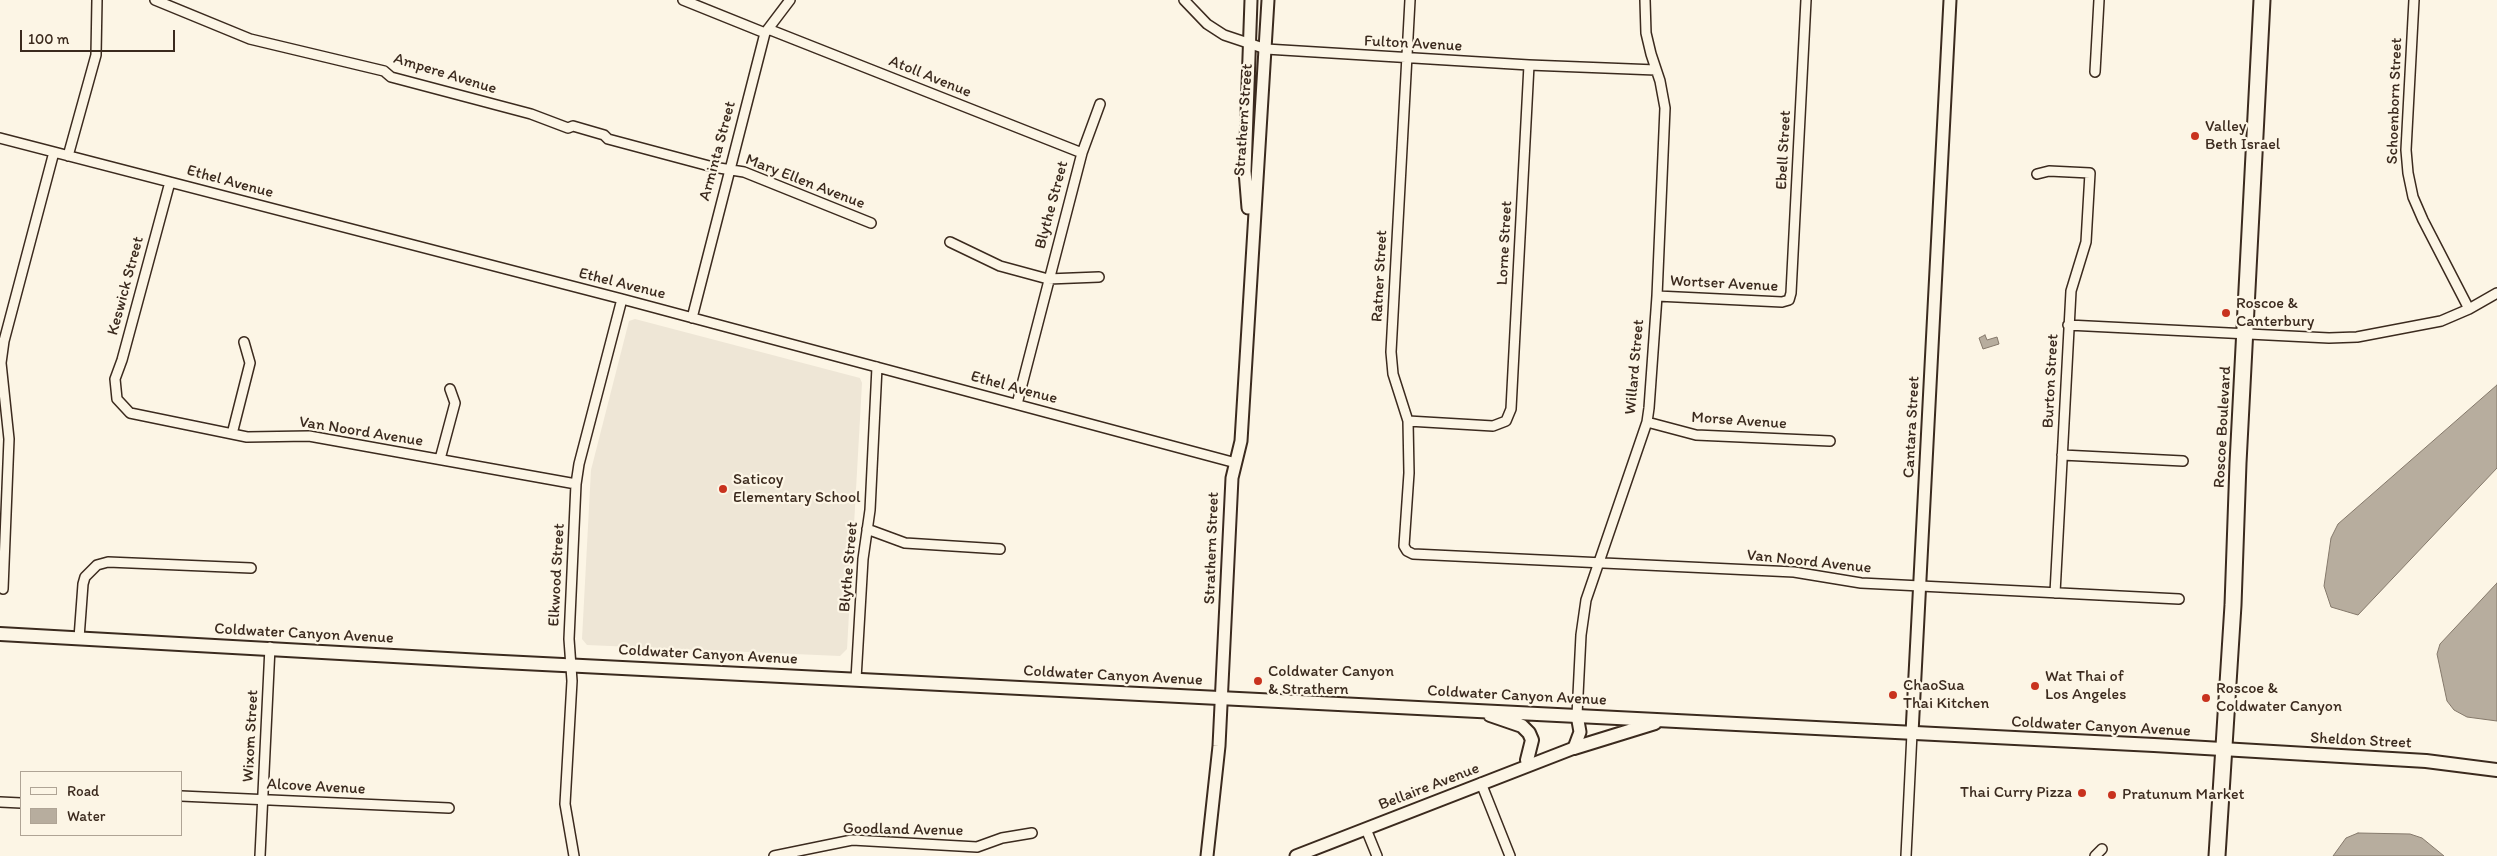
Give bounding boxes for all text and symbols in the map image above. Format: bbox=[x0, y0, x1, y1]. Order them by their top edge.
scale bar bbox=[22, 20, 178, 52]
text: 100 m bbox=[28, 30, 69, 48]
street label: Fulton Avenue bbox=[1363, 32, 1463, 56]
street label: Schoenborn Street bbox=[2383, 37, 2407, 165]
street label: Ampere Avenue bbox=[391, 49, 499, 99]
street label: Atoll Avenue bbox=[886, 52, 974, 102]
street label: Strathern Street bbox=[1230, 63, 1258, 177]
street label: Arminta Street bbox=[695, 99, 741, 203]
street label: Ebell Street bbox=[1772, 110, 1796, 190]
place label: Valley Beth Israel bbox=[2205, 117, 2280, 155]
marker: Valley Beth Israel bbox=[2189, 130, 2201, 142]
street label: Mary Ellen Avenue bbox=[742, 150, 868, 214]
street label: Blythe Street bbox=[1031, 159, 1073, 251]
street label: Ethel Avenue bbox=[185, 161, 275, 203]
street label: Lorne Street bbox=[1493, 200, 1517, 286]
street label: Ratner Street bbox=[1368, 229, 1392, 323]
street label: Keswick Street bbox=[104, 234, 148, 338]
street label: Ethel Avenue bbox=[577, 264, 667, 304]
street label: Wortser Avenue bbox=[1669, 272, 1779, 296]
place label: Roscoe & Canterbury bbox=[2236, 294, 2314, 332]
marker: Roscoe & Canterbury bbox=[2220, 307, 2232, 319]
street label: Willard Street bbox=[1621, 318, 1649, 416]
street label: Burton Street bbox=[2039, 333, 2063, 429]
street label: Roscoe Boulevard bbox=[2210, 366, 2236, 488]
street label: Ethel Avenue bbox=[969, 367, 1059, 409]
street label: Cantara Street bbox=[1900, 376, 1924, 478]
street label: Morse Avenue bbox=[1691, 408, 1787, 434]
street label: Van Noord Avenue bbox=[298, 413, 424, 451]
place label: Saticoy Elementary School bbox=[733, 470, 861, 508]
marker: Saticoy Elementary School bbox=[717, 483, 729, 495]
street label: Strathern Street bbox=[1200, 491, 1224, 605]
street label: Blythe Street bbox=[835, 521, 863, 613]
street label: Elkwood Street bbox=[545, 523, 569, 627]
street label: Van Noord Avenue bbox=[1746, 546, 1872, 578]
street label: Coldwater Canyon Avenue bbox=[214, 620, 394, 648]
street label: Coldwater Canyon Avenue bbox=[618, 641, 798, 669]
street label: Coldwater Canyon Avenue bbox=[1023, 662, 1203, 690]
place label: Coldwater Canyon & Strathern bbox=[1268, 662, 1394, 700]
place label: Wat Thai of Los Angeles bbox=[2045, 667, 2126, 705]
marker: Coldwater Canyon & Strathern bbox=[1252, 675, 1264, 687]
place label: ChaoSua Thai Kitchen bbox=[1903, 676, 1989, 714]
place label: Roscoe & Coldwater Canyon bbox=[2216, 679, 2342, 717]
marker: Wat Thai of Los Angeles bbox=[2029, 680, 2041, 692]
street label: Coldwater Canyon Avenue bbox=[1427, 682, 1607, 710]
street label: Wixom Street bbox=[239, 689, 263, 783]
marker: ChaoSua Thai Kitchen bbox=[1887, 689, 1899, 701]
marker: Roscoe & Coldwater Canyon bbox=[2200, 692, 2212, 704]
street label: Coldwater Canyon Avenue bbox=[2011, 713, 2191, 741]
street label: Sheldon Street bbox=[2310, 729, 2412, 753]
street label: Bellaire Avenue bbox=[1376, 759, 1482, 815]
legend bbox=[20, 771, 182, 836]
street label: Alcove Avenue bbox=[266, 775, 366, 799]
text: Road bbox=[67, 782, 99, 800]
place label: Thai Curry Pizza bbox=[1960, 783, 2072, 803]
place label: Pratunum Market bbox=[2122, 785, 2245, 805]
marker: Thai Curry Pizza bbox=[2076, 787, 2088, 799]
marker: Pratunum Market bbox=[2106, 789, 2118, 801]
text: Water bbox=[67, 807, 105, 825]
street label: Goodland Avenue bbox=[843, 819, 963, 841]

